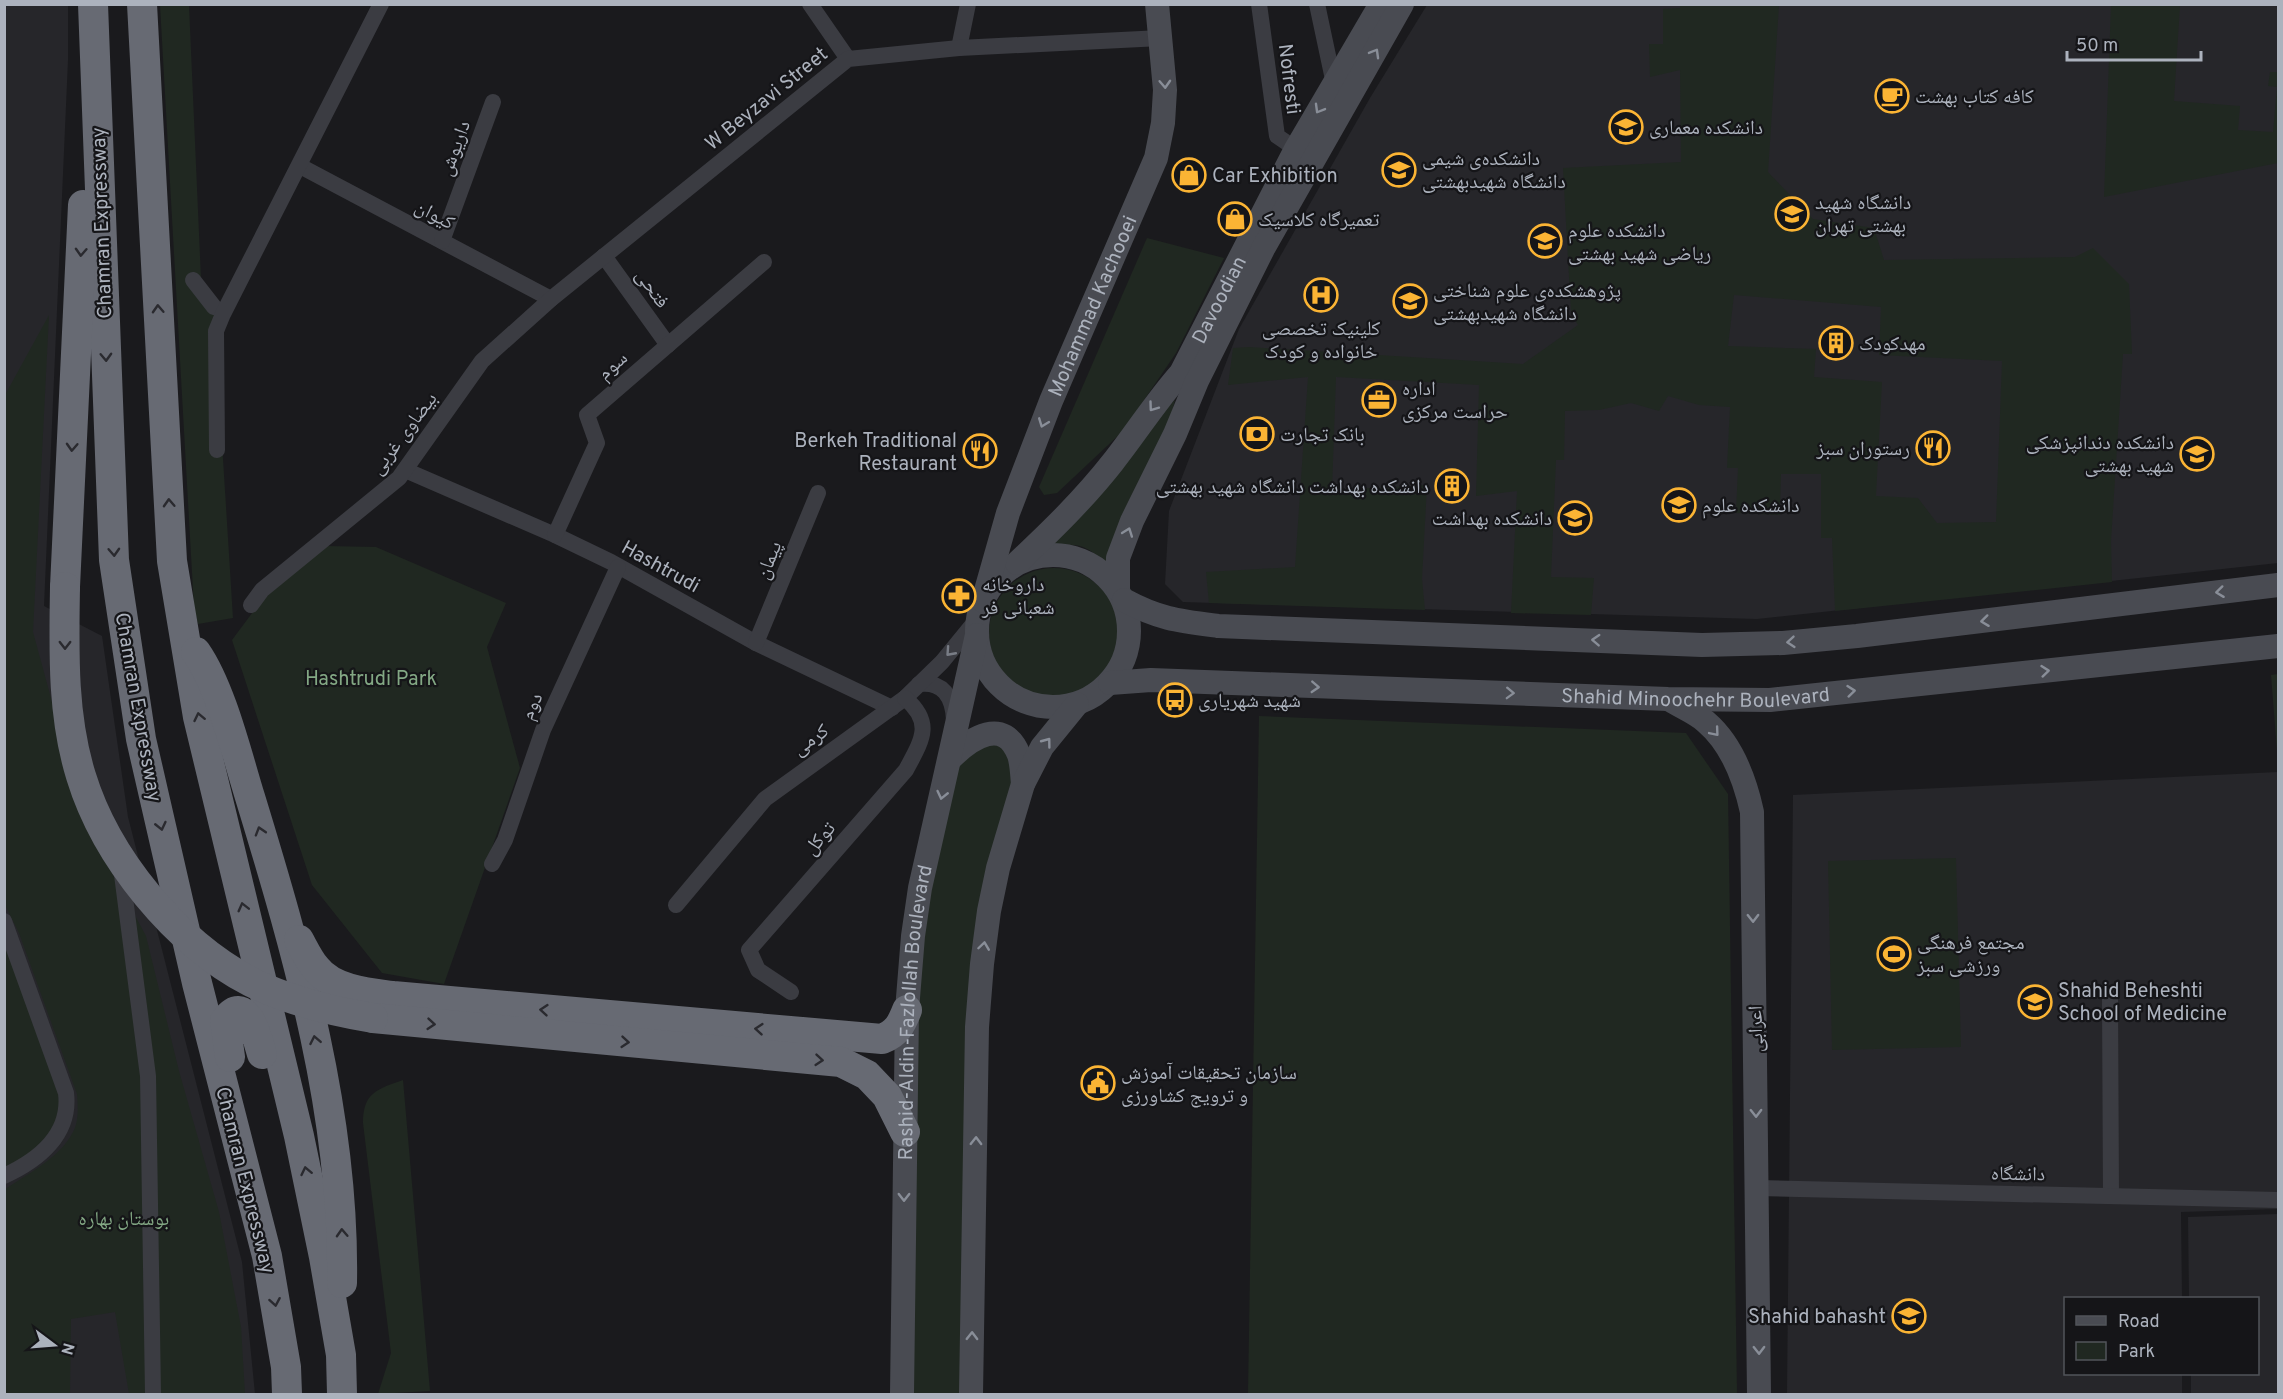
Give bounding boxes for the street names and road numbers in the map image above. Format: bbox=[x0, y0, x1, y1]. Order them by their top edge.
street label: W Beyzavi Street bbox=[700, 42, 834, 157]
street label: Nofresti bbox=[1271, 42, 1305, 116]
street label: داریوش bbox=[434, 117, 478, 180]
street label: Chamran Expressway bbox=[87, 127, 119, 319]
street label: کیوان bbox=[410, 195, 458, 237]
street label: Mohammad Kachooei bbox=[1043, 212, 1144, 401]
street label: Davoodian bbox=[1187, 252, 1254, 349]
street label: فتحی bbox=[628, 264, 674, 314]
street label: سوم bbox=[593, 346, 634, 387]
street label: بیضاوی غربی bbox=[365, 388, 444, 481]
street label: Hashtrudi bbox=[616, 536, 704, 600]
street label: پیمان bbox=[750, 538, 789, 584]
street label: Chamran Expressway bbox=[108, 611, 166, 804]
street label: Shahid Minoochehr Boulevard bbox=[1561, 683, 1831, 715]
street label: دوم bbox=[515, 689, 550, 725]
street label: کرمی bbox=[788, 719, 835, 763]
street label: توکل bbox=[799, 817, 842, 862]
street label: Rashid-Aldin-Fazlollah Boulevard bbox=[894, 863, 940, 1161]
street label: اعرابی bbox=[1744, 1005, 1770, 1053]
street label: Chamran Expressway bbox=[208, 1084, 280, 1277]
street label: دانشگاه bbox=[1991, 1162, 2045, 1188]

